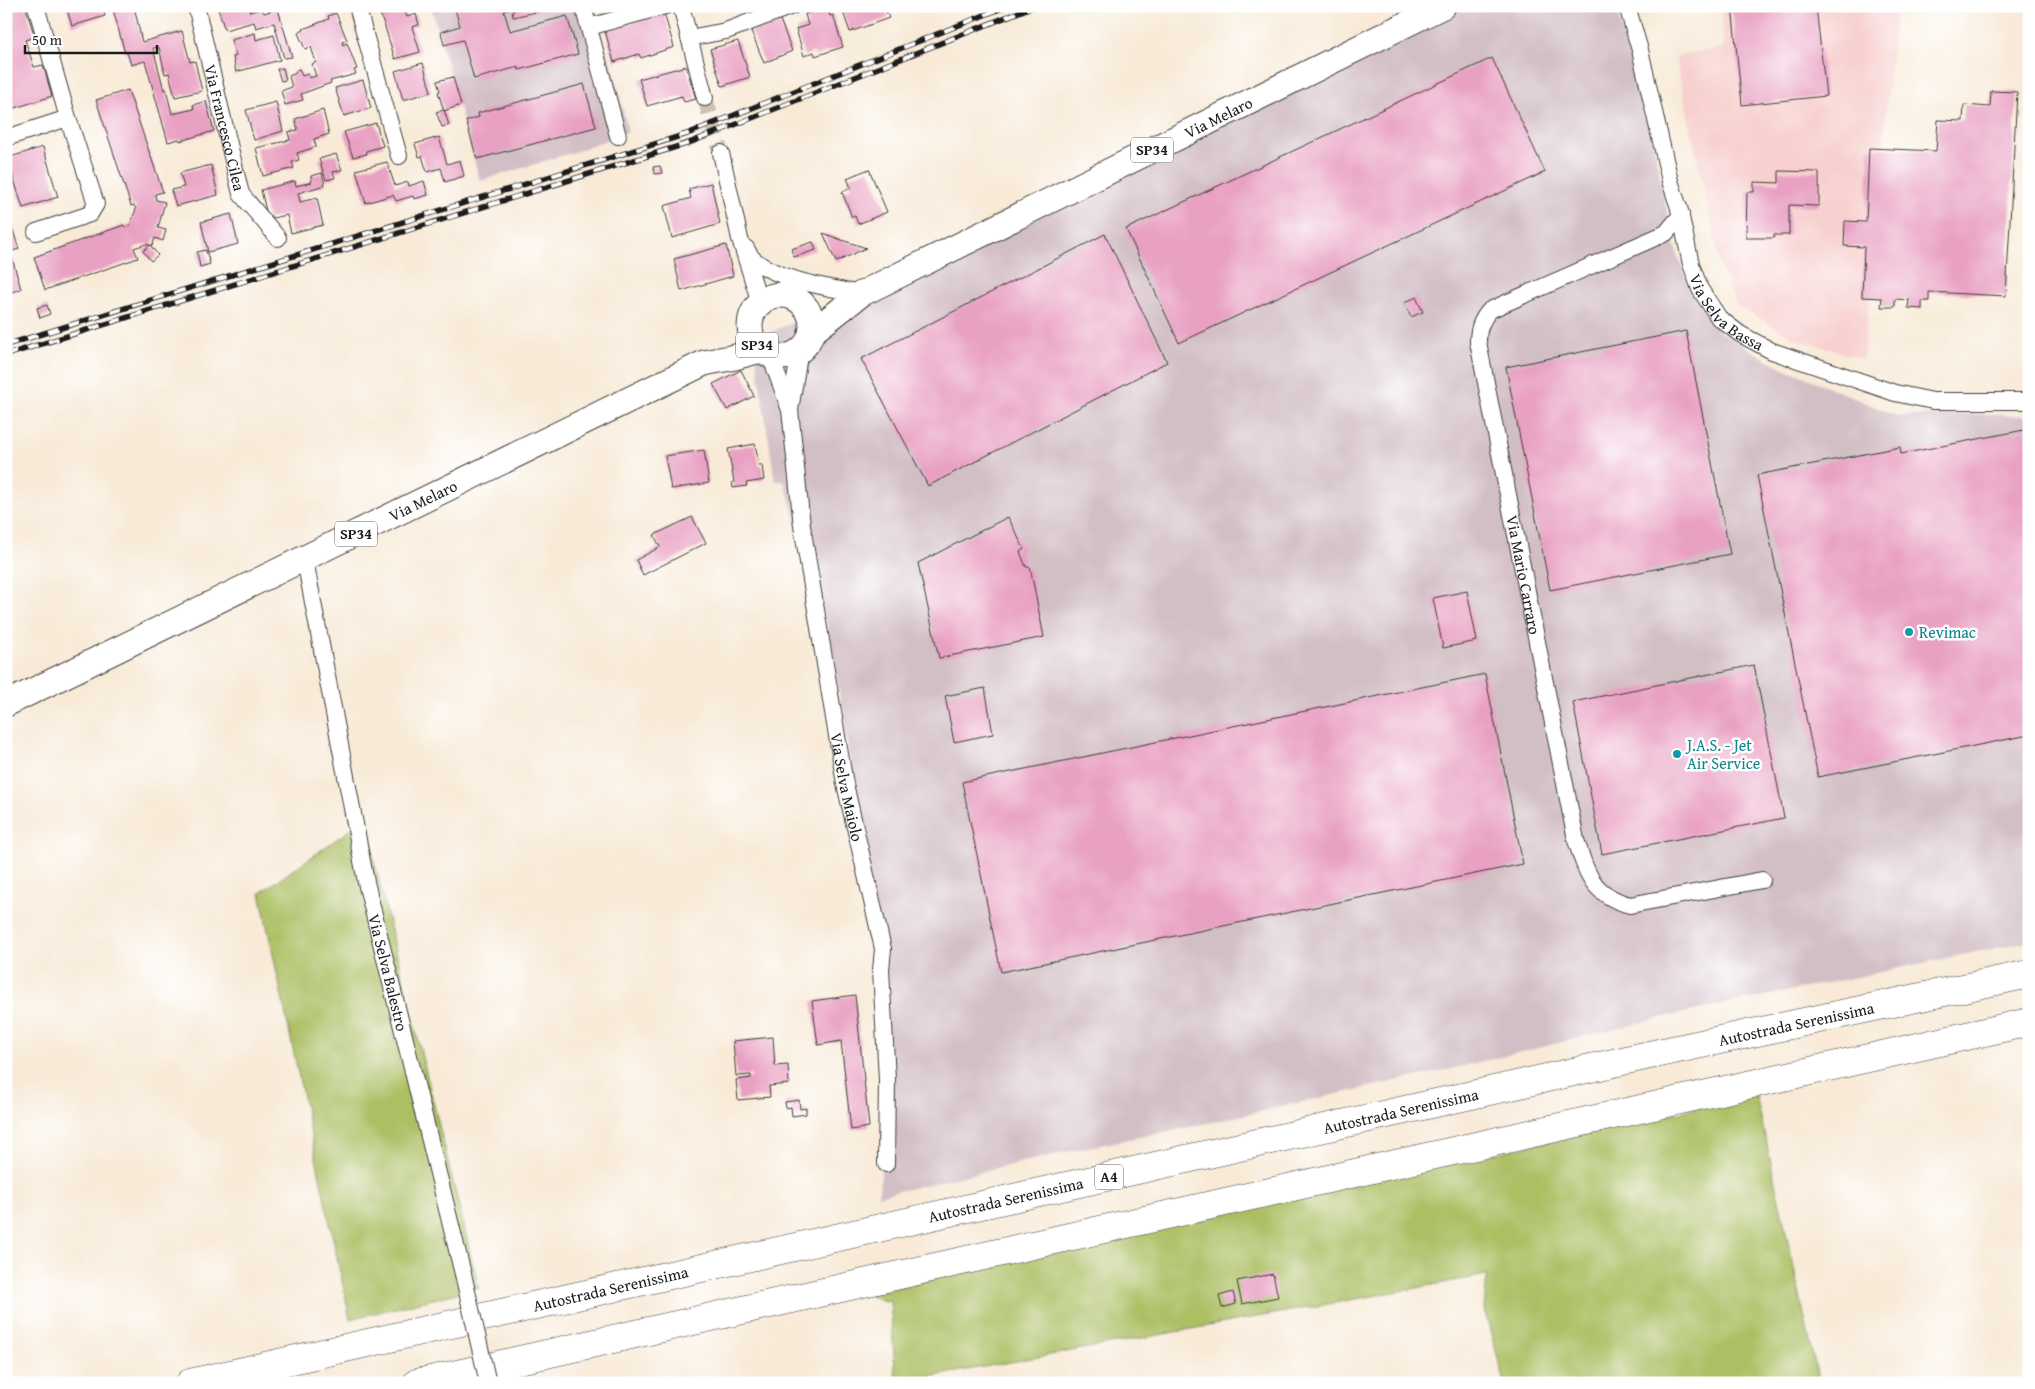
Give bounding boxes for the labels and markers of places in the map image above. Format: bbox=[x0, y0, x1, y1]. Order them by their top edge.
place label: Revimac bbox=[1919, 620, 1976, 644]
marker: Revimac bbox=[1903, 626, 1915, 638]
place label: J.A.S. - Jet Air Service bbox=[1685, 733, 1760, 775]
marker: J.A.S. - Jet Air Service bbox=[1671, 748, 1683, 760]

